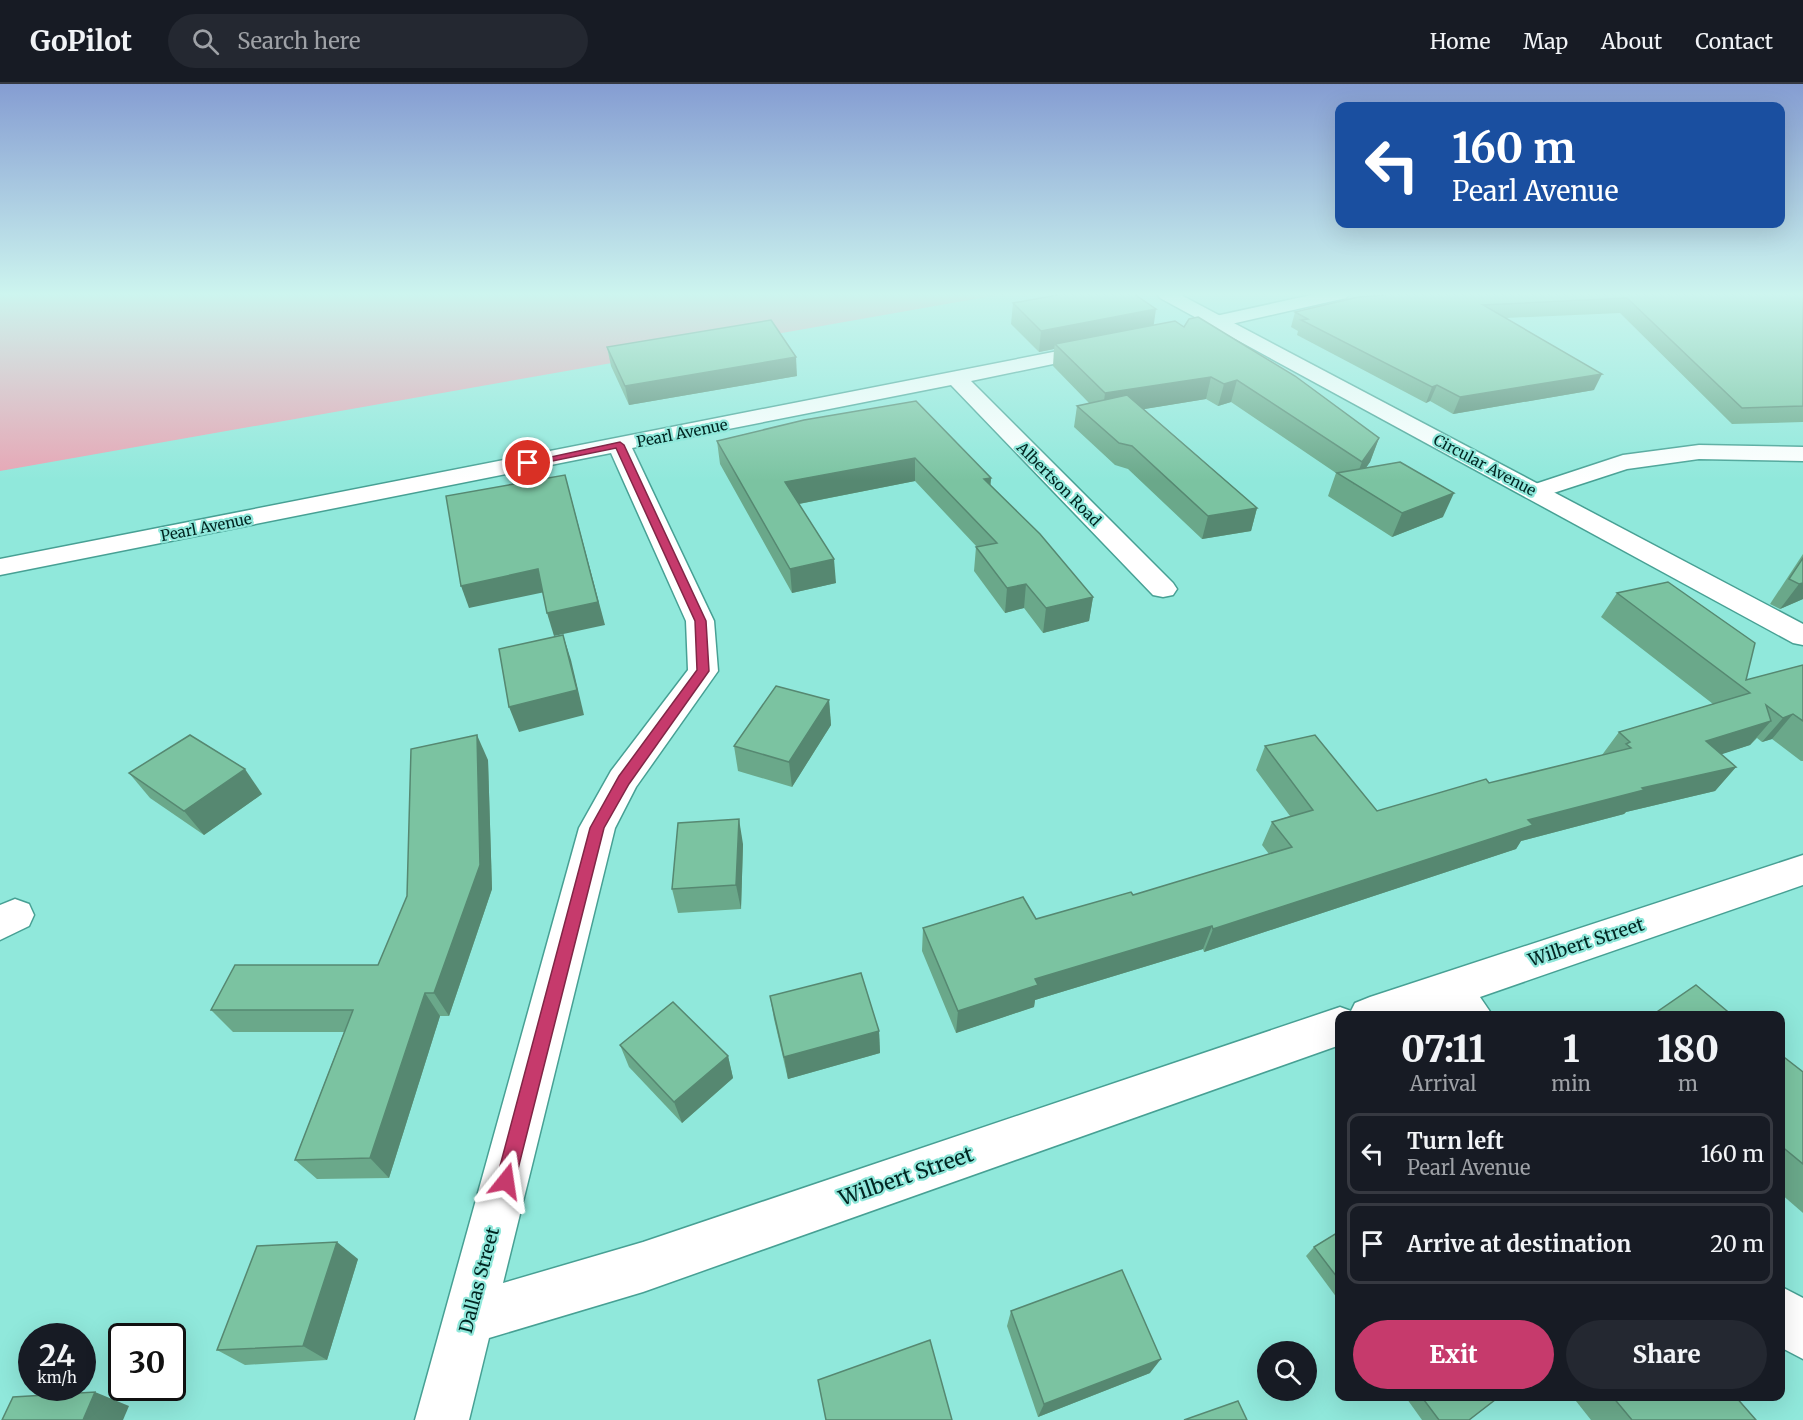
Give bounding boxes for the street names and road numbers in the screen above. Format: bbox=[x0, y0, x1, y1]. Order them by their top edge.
street label: Pearl Avenue bbox=[635, 415, 729, 451]
street label: Circular Avenue bbox=[1430, 430, 1540, 500]
street label: Albertson Road bbox=[1012, 437, 1105, 530]
street label: Pearl Avenue bbox=[159, 509, 253, 545]
street label: Wilbert Street bbox=[1524, 912, 1647, 972]
street label: Wilbert Street bbox=[834, 1140, 977, 1212]
street label: Dallas Street bbox=[454, 1224, 504, 1336]

